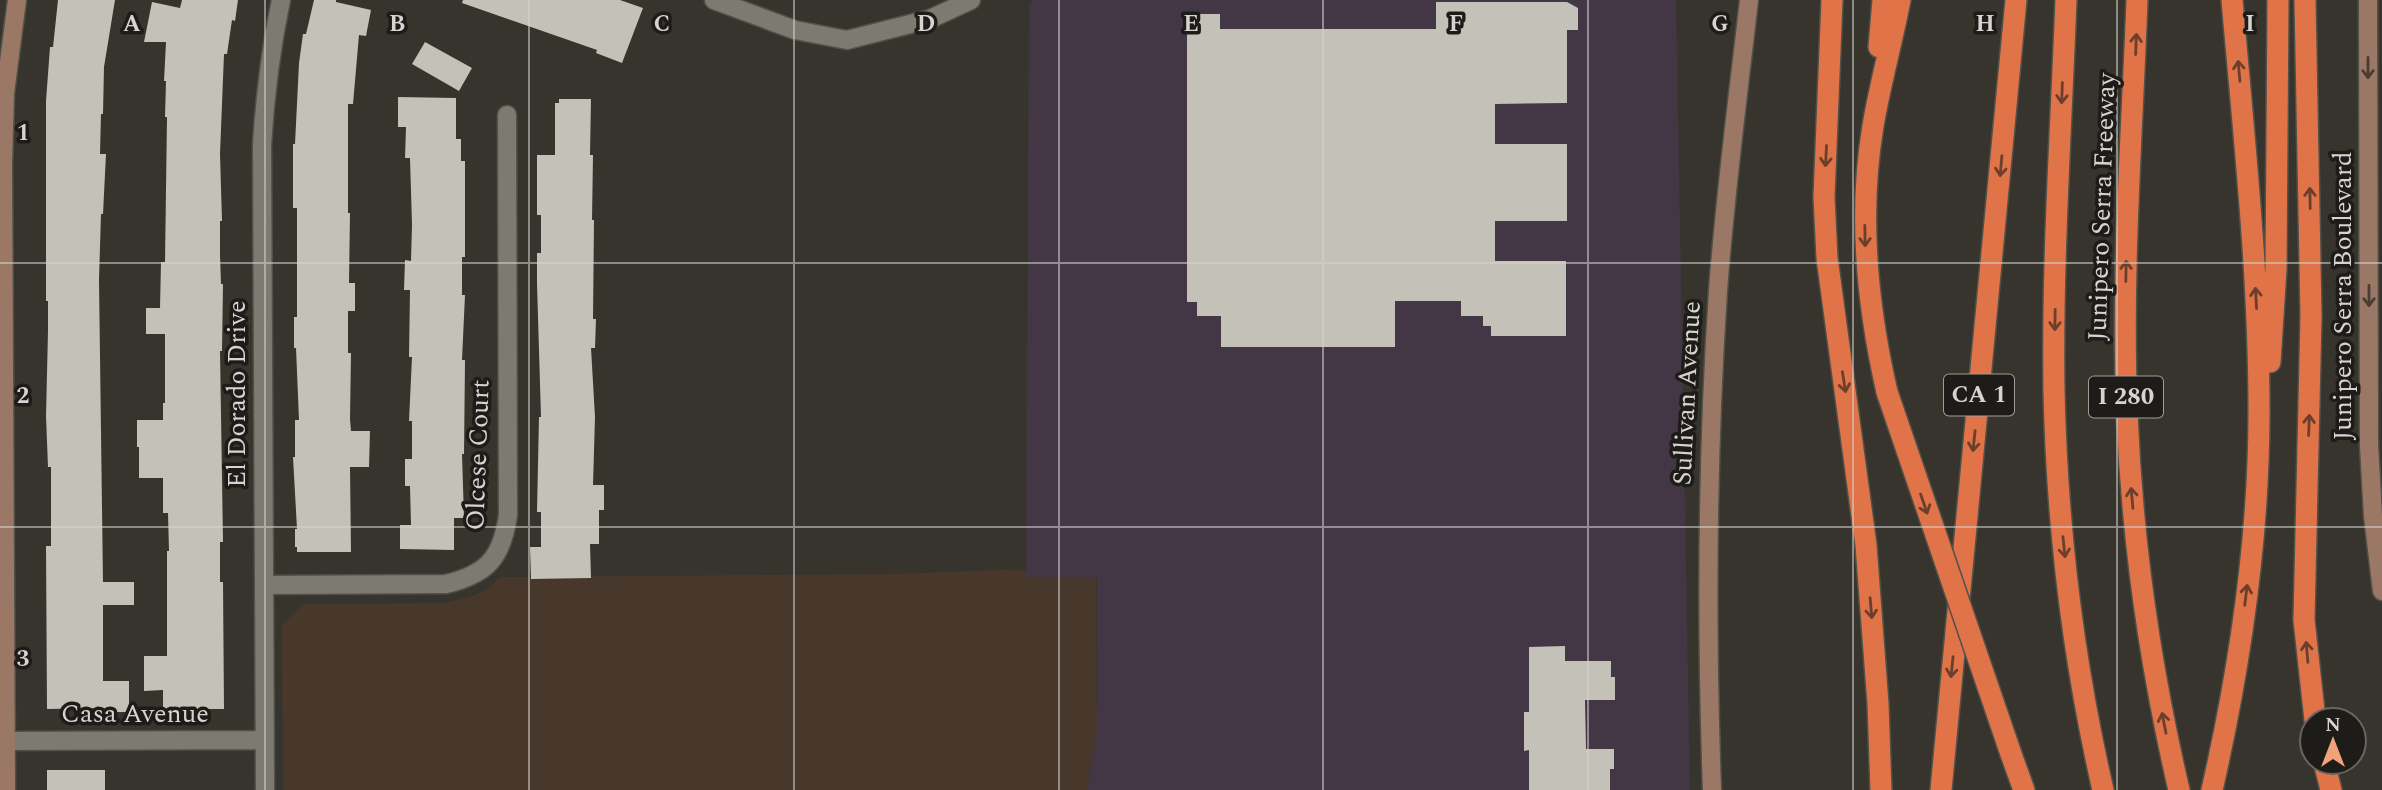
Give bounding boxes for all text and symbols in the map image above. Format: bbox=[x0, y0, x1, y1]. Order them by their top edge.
text: A bbox=[123, 7, 141, 42]
text: B bbox=[389, 7, 405, 42]
text: C bbox=[654, 7, 670, 42]
text: D bbox=[917, 7, 935, 42]
text: E bbox=[1183, 7, 1199, 42]
text: F bbox=[1449, 7, 1463, 42]
text: G bbox=[1711, 7, 1729, 42]
text: H bbox=[1975, 7, 1995, 42]
text: I bbox=[2245, 7, 2255, 42]
one-way arrow bbox=[2129, 32, 2142, 55]
one-way arrow bbox=[2361, 56, 2375, 79]
one-way arrow bbox=[2232, 61, 2245, 83]
street label: Junipero Serra Freeway bbox=[2077, 71, 2127, 342]
one-way arrow bbox=[2056, 81, 2069, 104]
text: 1 bbox=[17, 116, 29, 151]
one-way arrow bbox=[1819, 144, 1832, 167]
street label: Junipero Serra Boulevard bbox=[2323, 151, 2363, 441]
one-way arrow bbox=[1994, 154, 2007, 176]
one-way arrow bbox=[2303, 186, 2317, 209]
one-way arrow bbox=[1859, 225, 1872, 248]
one-way arrow bbox=[2120, 260, 2133, 283]
one-way arrow bbox=[2362, 284, 2376, 307]
one-way arrow bbox=[2249, 287, 2262, 310]
street label: El Dorado Drive bbox=[217, 300, 257, 488]
street label: Sullivan Avenue bbox=[1662, 300, 1712, 486]
one-way arrow bbox=[2048, 308, 2061, 331]
one-way arrow bbox=[1838, 370, 1851, 393]
road number: CA 1 bbox=[1944, 374, 2014, 416]
road number: I 280 bbox=[2089, 376, 2163, 418]
text: 2 bbox=[17, 379, 30, 414]
street label: Olcese Court bbox=[455, 379, 501, 531]
one-way arrow bbox=[2303, 414, 2316, 437]
one-way arrow bbox=[1967, 429, 1980, 452]
one-way arrow bbox=[2125, 487, 2138, 510]
one-way arrow bbox=[1919, 492, 1931, 514]
one-way arrow bbox=[2057, 535, 2070, 558]
one-way arrow bbox=[2240, 585, 2253, 607]
one-way arrow bbox=[1865, 596, 1878, 619]
text: 3 bbox=[17, 642, 30, 677]
one-way arrow bbox=[2300, 642, 2313, 664]
one-way arrow bbox=[1946, 655, 1959, 678]
street label: Casa Avenue bbox=[61, 694, 209, 734]
north arrow bbox=[2298, 706, 2368, 776]
text: N bbox=[2325, 711, 2341, 740]
one-way arrow bbox=[2157, 712, 2171, 735]

